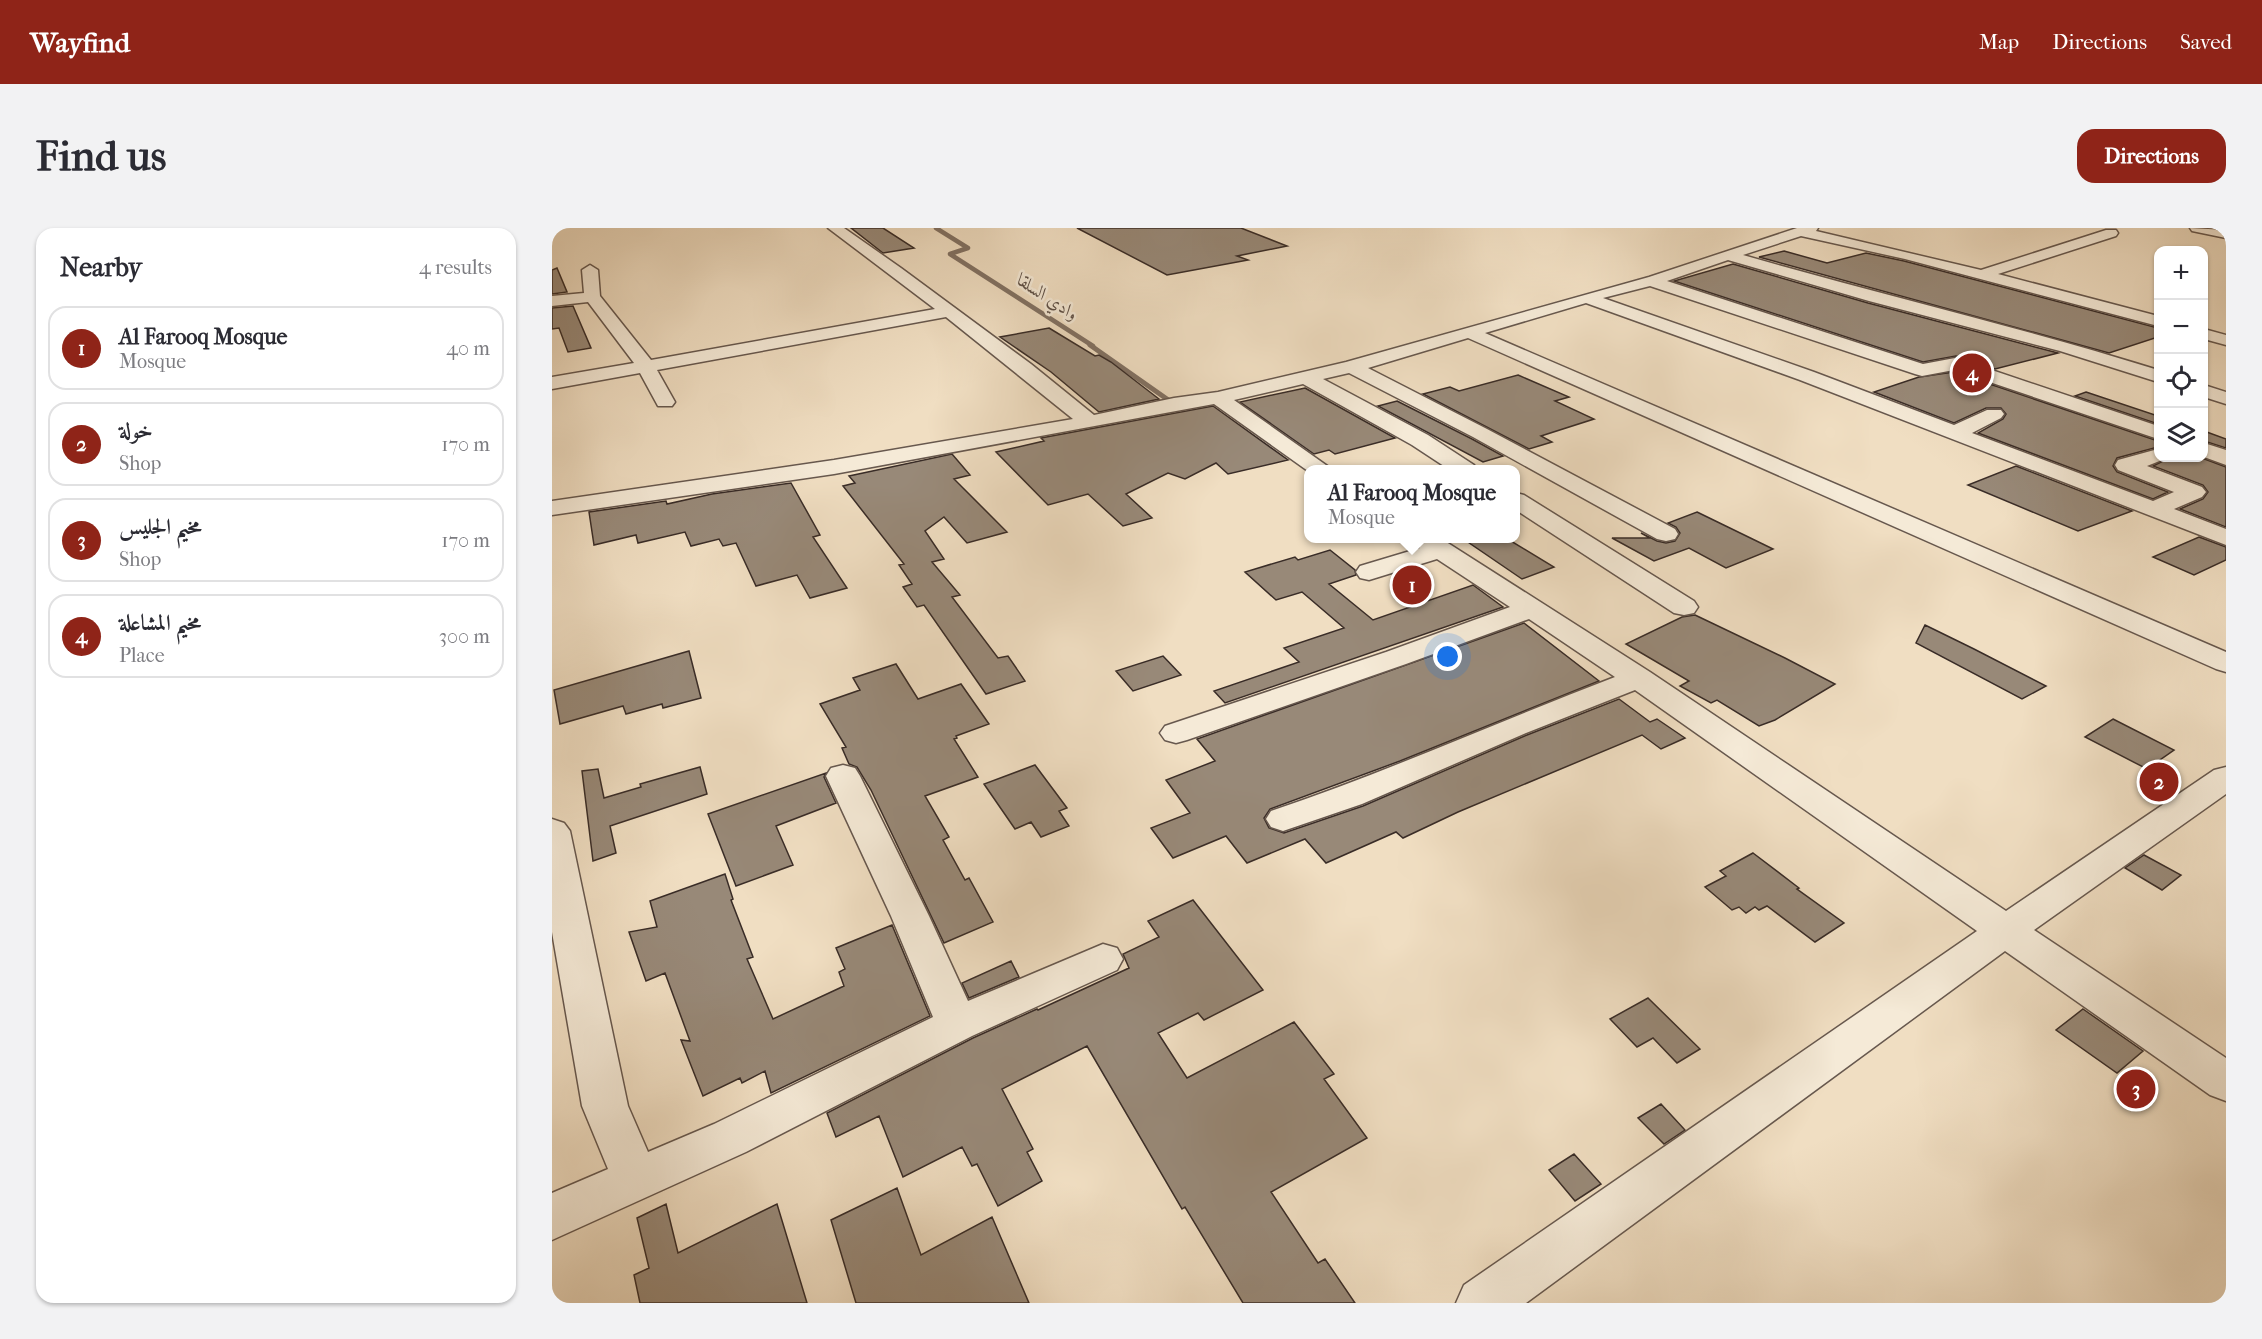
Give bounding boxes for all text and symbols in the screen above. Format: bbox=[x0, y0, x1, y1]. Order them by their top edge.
text: Wayfind bbox=[30, 26, 130, 59]
text: Map bbox=[1979, 30, 2019, 54]
text: Directions bbox=[2052, 30, 2147, 54]
text: Saved bbox=[2180, 30, 2232, 54]
button: Directions bbox=[2077, 129, 2226, 183]
text: Find us bbox=[36, 132, 166, 181]
map controls bbox=[2154, 246, 2208, 462]
button: + bbox=[2154, 246, 2208, 300]
text: Nearby bbox=[60, 252, 142, 283]
text: 4 results bbox=[419, 256, 492, 279]
water label: وادي السلقا bbox=[1009, 269, 1082, 328]
button: − bbox=[2154, 300, 2208, 354]
text: Al Farooq Mosque bbox=[119, 324, 287, 350]
text: 1 bbox=[78, 337, 85, 360]
text: 40 m bbox=[446, 337, 490, 360]
text: Mosque bbox=[119, 350, 186, 373]
pin: 4 bbox=[1952, 350, 1992, 396]
button: locate bbox=[2154, 354, 2208, 408]
button: layers bbox=[2154, 408, 2208, 462]
text: خولة bbox=[119, 418, 153, 444]
text: 2 bbox=[76, 433, 87, 456]
text: 170 m bbox=[441, 433, 490, 456]
text: Shop bbox=[119, 452, 161, 475]
popup bbox=[1304, 465, 1520, 543]
text: Al Farooq Mosque bbox=[1328, 480, 1496, 506]
text: Mosque bbox=[1328, 506, 1395, 529]
text: مخيم الجليس bbox=[119, 514, 201, 540]
text: 3 bbox=[77, 529, 86, 552]
text: 170 m bbox=[441, 529, 490, 552]
text: Shop bbox=[119, 548, 161, 571]
pin: 1 bbox=[1392, 562, 1432, 608]
text: مخيم المشاعلة bbox=[119, 610, 201, 636]
text: 4 bbox=[76, 625, 87, 648]
text: 300 m bbox=[439, 625, 490, 648]
your location bbox=[1433, 642, 1462, 671]
text: Place bbox=[119, 644, 165, 667]
pin: 2 bbox=[2140, 760, 2178, 804]
pin: 3 bbox=[2116, 1066, 2156, 1112]

